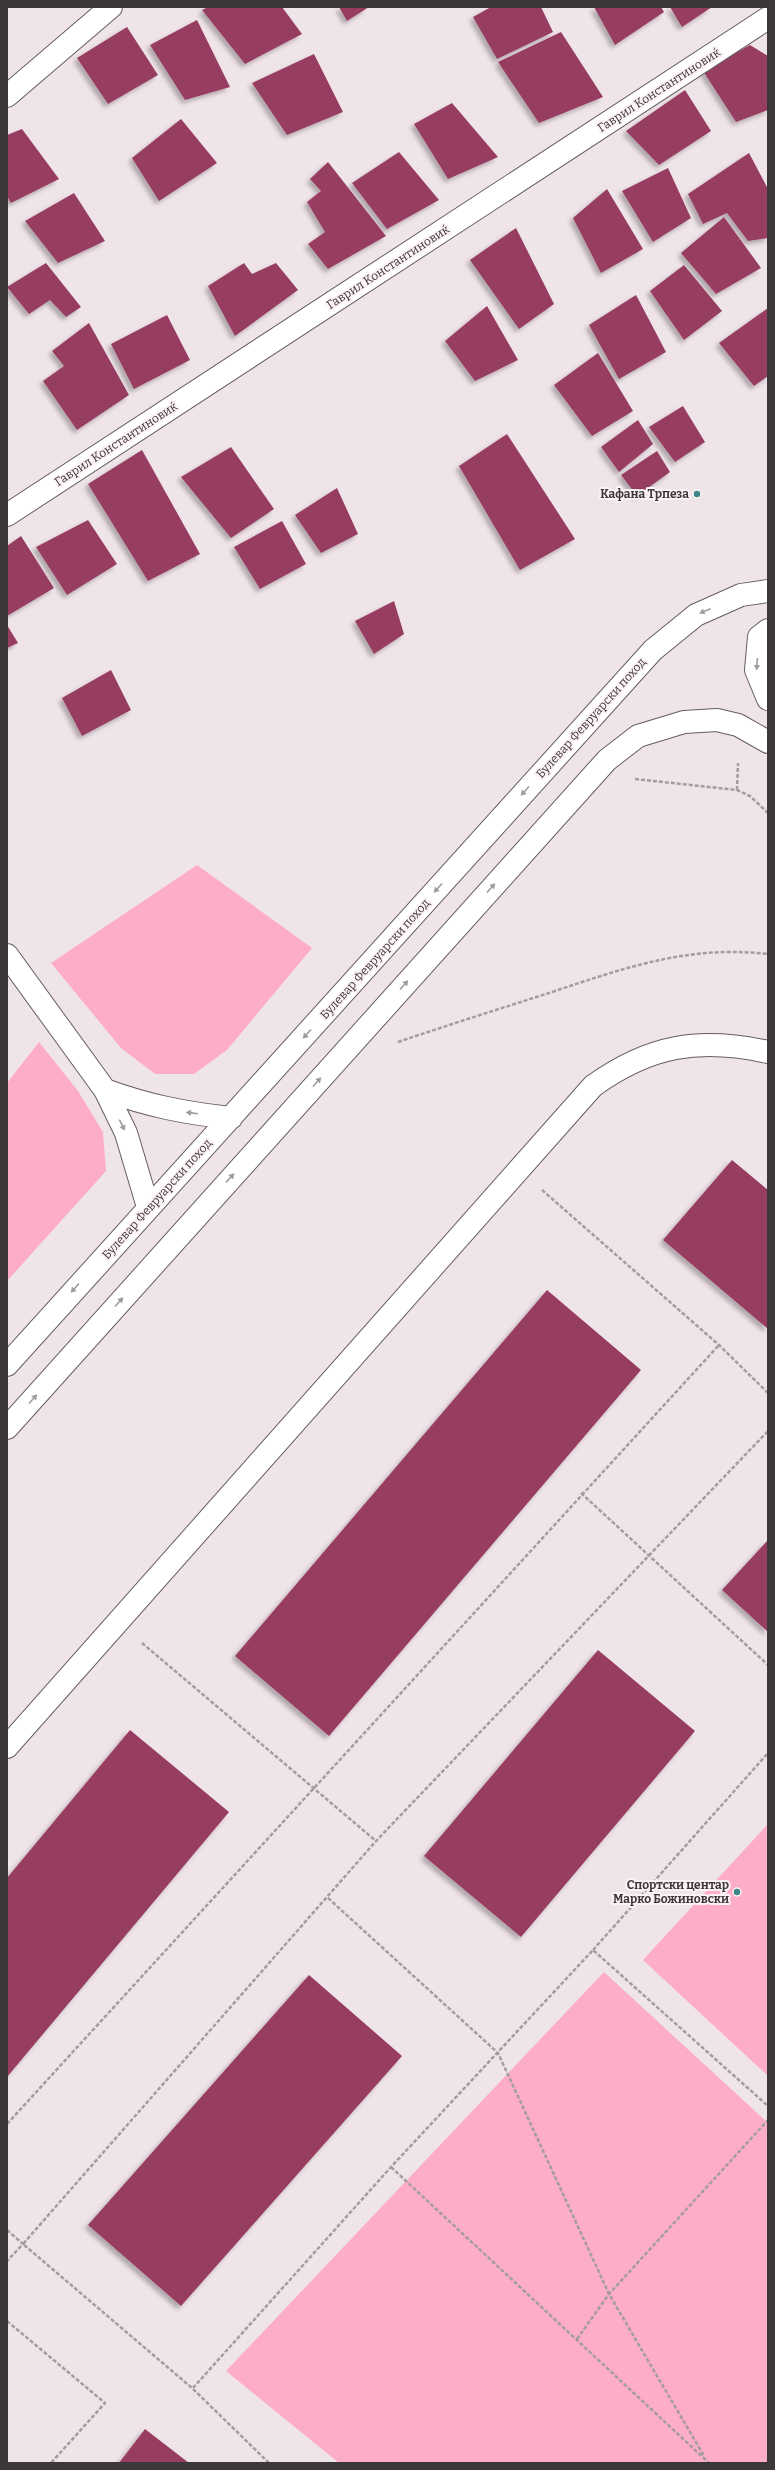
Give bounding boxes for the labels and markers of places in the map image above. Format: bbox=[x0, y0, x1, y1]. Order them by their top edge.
place label: Кафана Трпеза bbox=[600, 487, 689, 501]
marker: Кафана Трпеза bbox=[692, 489, 702, 499]
place label: Спортски центар Марко Божиновски bbox=[613, 1878, 729, 1906]
marker: Спортски центар Марко Божиновски bbox=[732, 1887, 742, 1897]

